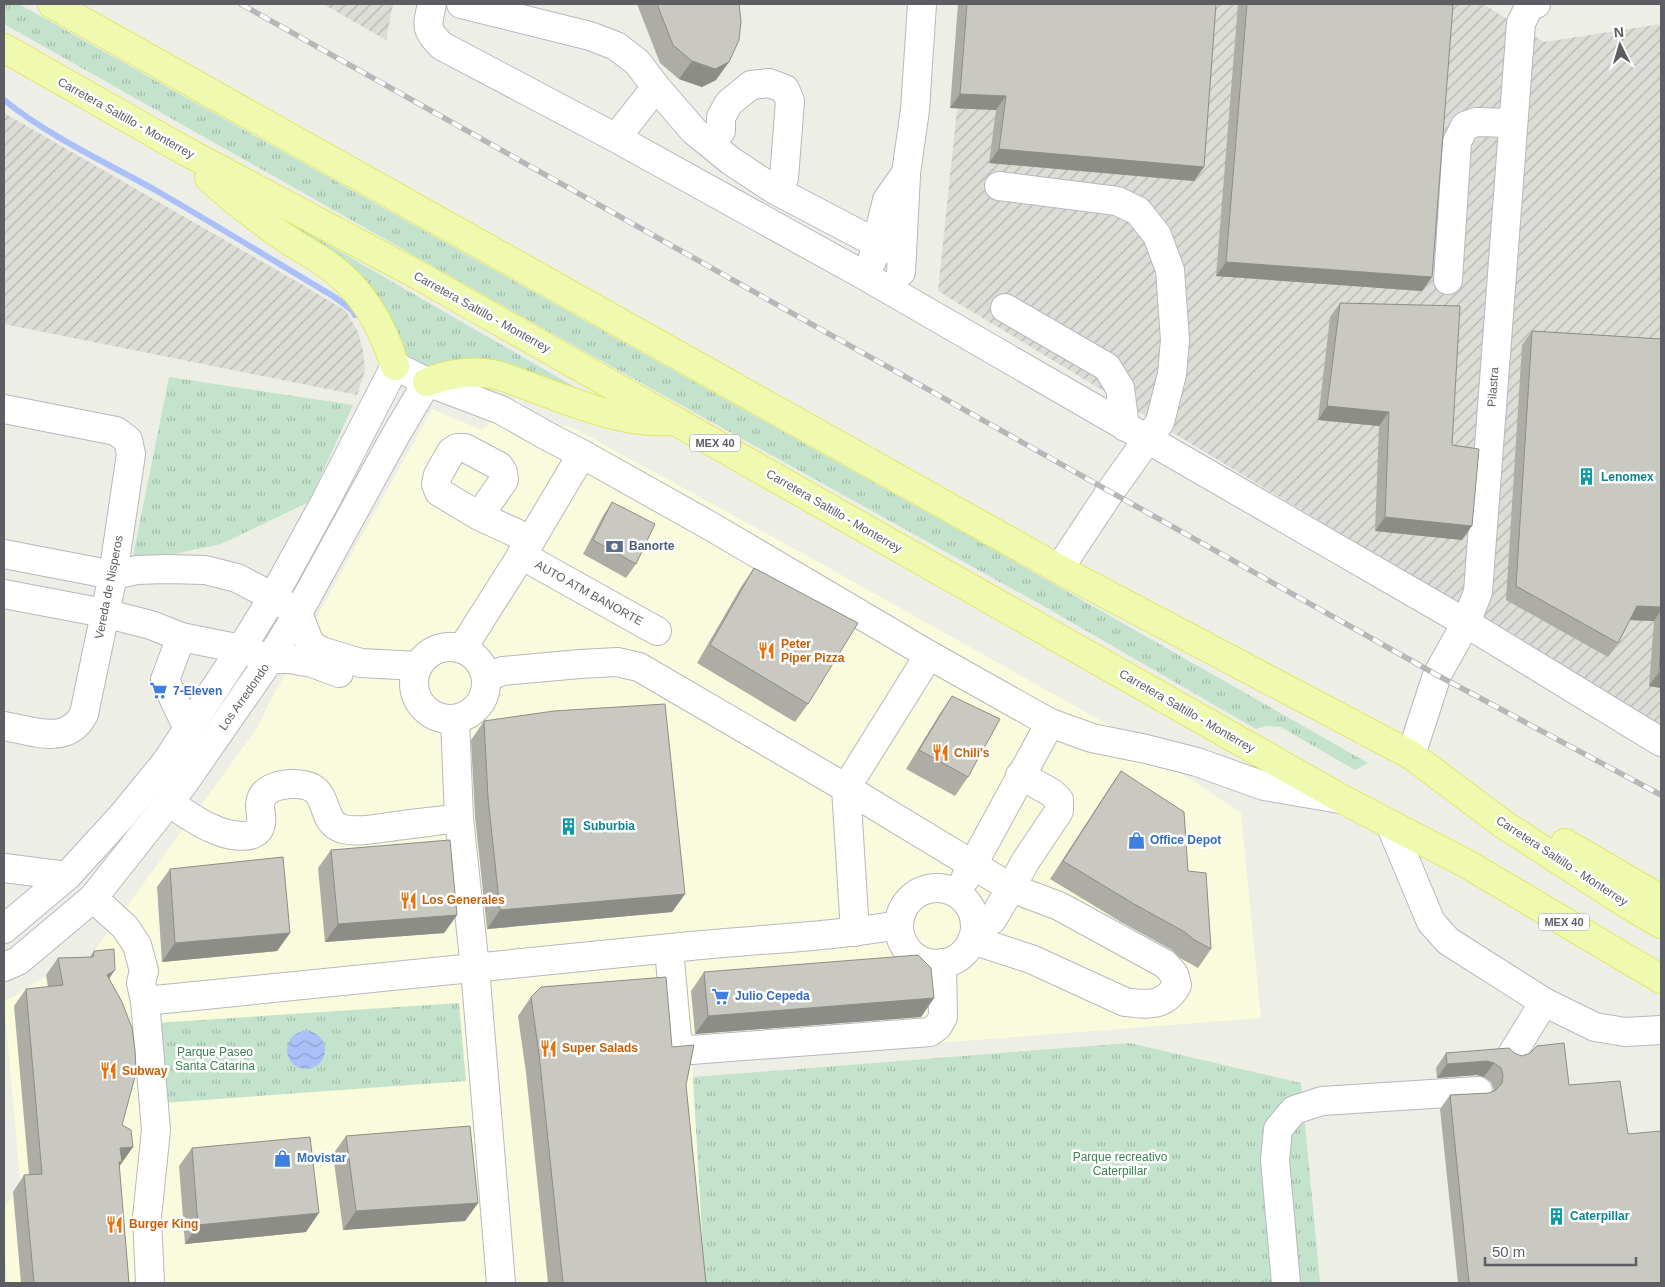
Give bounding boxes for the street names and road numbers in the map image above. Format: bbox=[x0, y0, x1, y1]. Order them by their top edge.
street label: Carretera Saltillo - Monterrey bbox=[55, 75, 197, 161]
street label: Carretera Saltillo - Monterrey bbox=[411, 269, 553, 355]
street label: Pilastra bbox=[1485, 366, 1501, 407]
road number: MEX 40 bbox=[690, 434, 740, 452]
street label: Carretera Saltillo - Monterrey bbox=[764, 466, 904, 556]
street label: Vereda de Nisperos bbox=[92, 534, 126, 640]
street label: AUTO ATM BANORTE bbox=[533, 557, 645, 629]
street label: Los Arredondo bbox=[216, 661, 272, 733]
street label: Carretera Saltillo - Monterrey bbox=[1117, 666, 1257, 756]
street label: Carretera Saltillo - Monterrey bbox=[1494, 813, 1630, 909]
road number: MEX 40 bbox=[1539, 914, 1589, 930]

